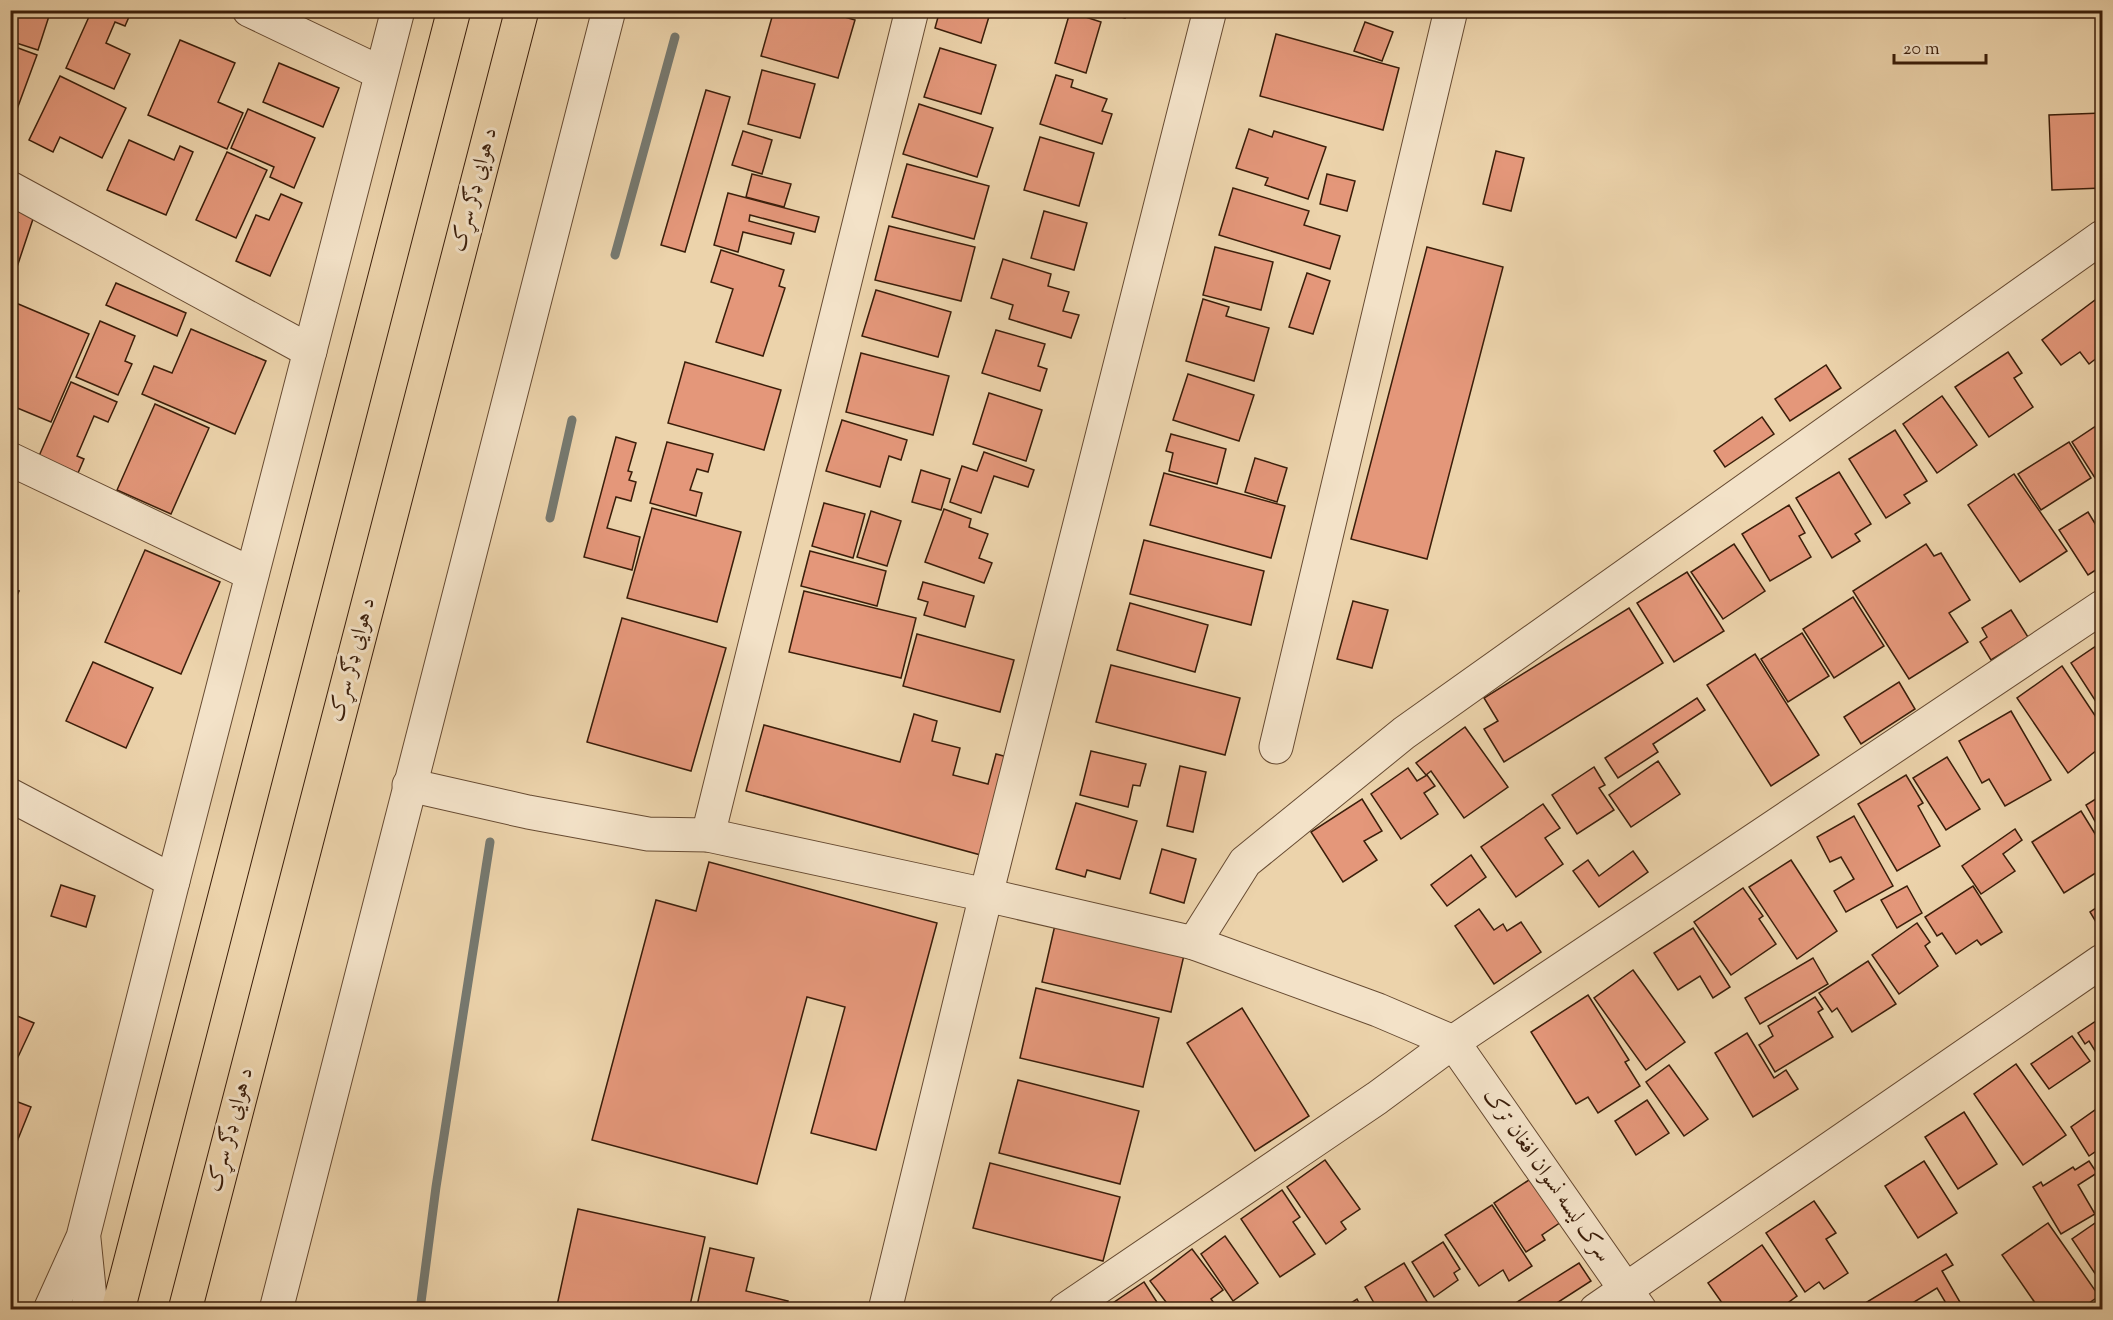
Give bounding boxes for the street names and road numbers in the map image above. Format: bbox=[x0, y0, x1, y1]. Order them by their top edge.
street label: د هوایی ډګر سړک bbox=[443, 124, 507, 256]
street label: د هوایی ډګر سړک bbox=[321, 594, 385, 726]
street label: د هوایی ډګر سړک bbox=[199, 1064, 263, 1196]
street label: سرک لیسه نسوان افغان‌ ترک bbox=[1474, 1082, 1618, 1270]

